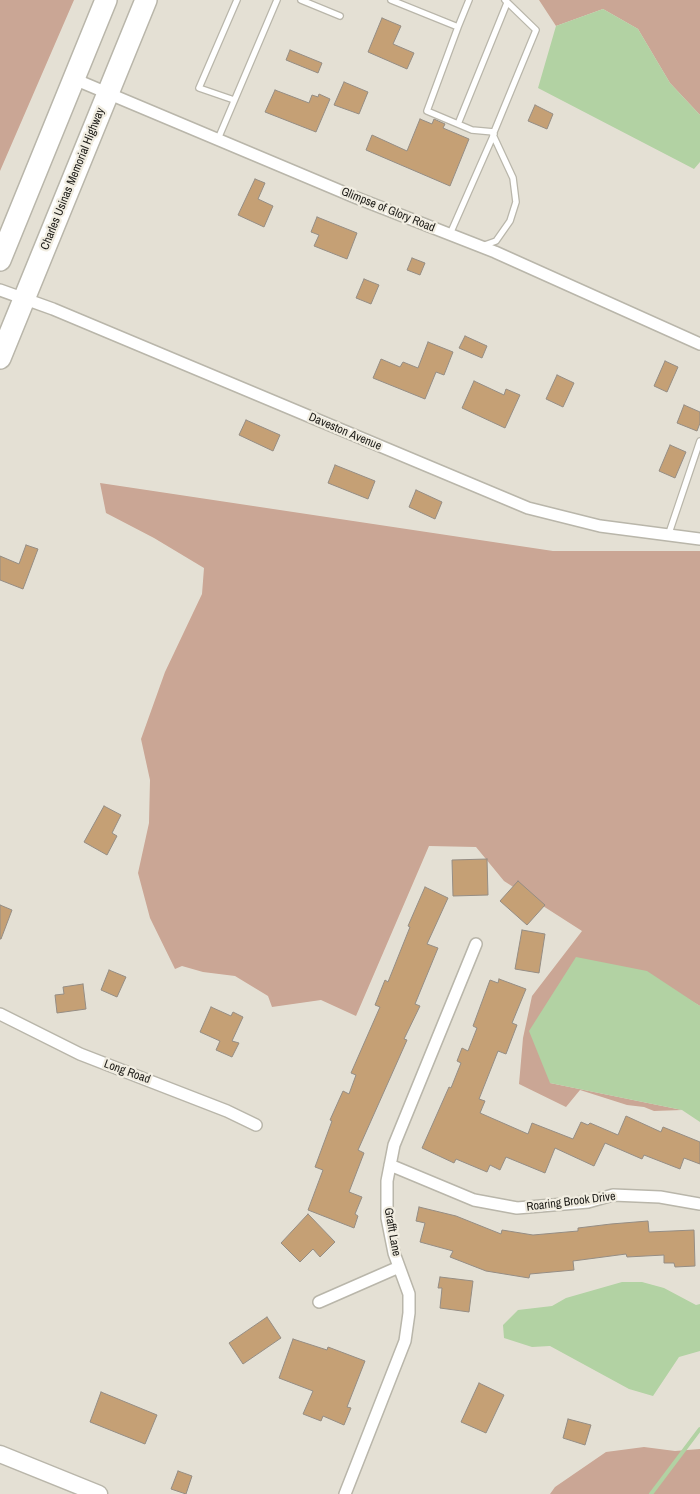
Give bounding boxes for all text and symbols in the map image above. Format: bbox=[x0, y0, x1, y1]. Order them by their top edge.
street label: Charles Usinas Memorial Highway bbox=[38, 106, 108, 252]
street label: Glimpse of Glory Road bbox=[339, 185, 437, 235]
street label: Daveston Avenue bbox=[307, 410, 383, 454]
street label: Long Road bbox=[102, 1057, 152, 1087]
street label: Roaring Brook Drive bbox=[526, 1189, 616, 1215]
street label: Grafft Lane bbox=[381, 1207, 403, 1257]

